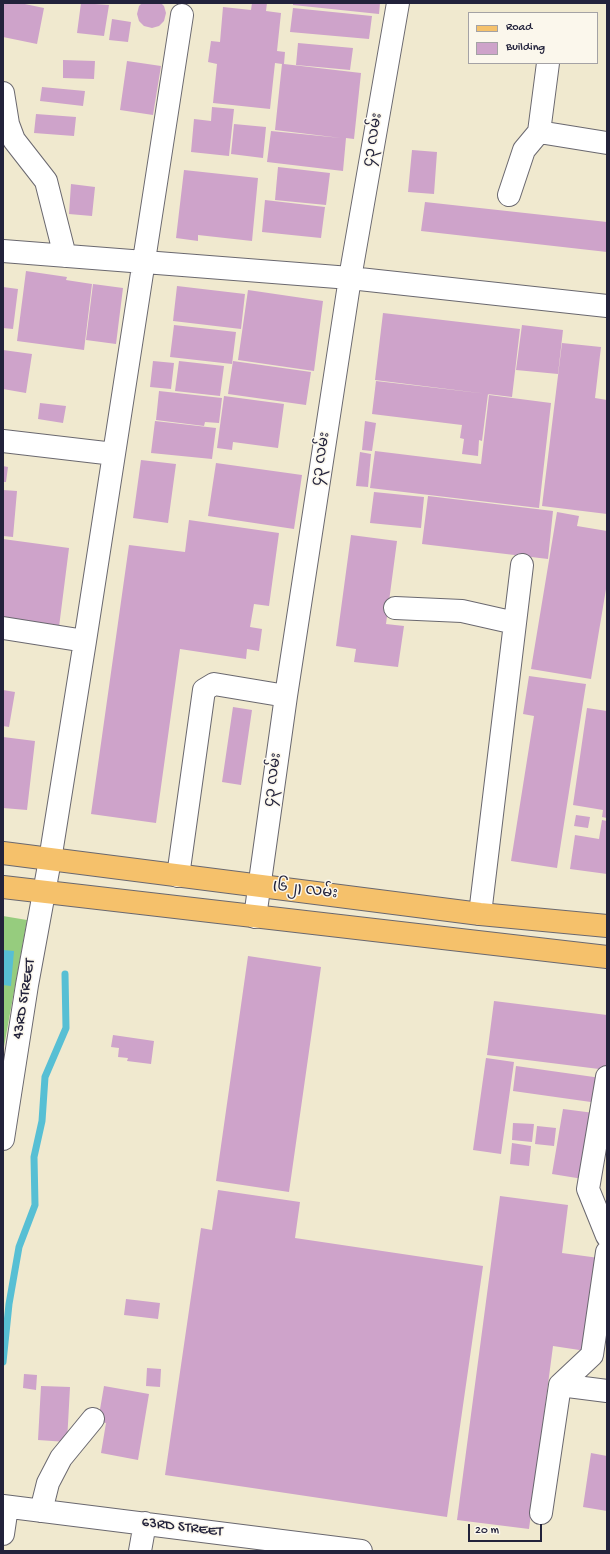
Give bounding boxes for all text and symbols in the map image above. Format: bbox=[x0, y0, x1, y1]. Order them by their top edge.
legend bbox=[468, 12, 598, 64]
text: Road bbox=[506, 21, 532, 35]
text: Building bbox=[506, 41, 545, 55]
street label: ၄၃ လမ်း bbox=[360, 112, 388, 168]
street label: ၄၃ လမ်း bbox=[309, 431, 335, 487]
street label: ၄၃ လမ်း bbox=[261, 752, 287, 808]
street label: (၆၂) လမ်း bbox=[272, 878, 338, 904]
street label: 43RD STREET bbox=[10, 958, 40, 1040]
street label: 63RD STREET bbox=[140, 1514, 224, 1542]
scale bar bbox=[470, 1516, 544, 1542]
text: 20 m bbox=[475, 1524, 499, 1538]

